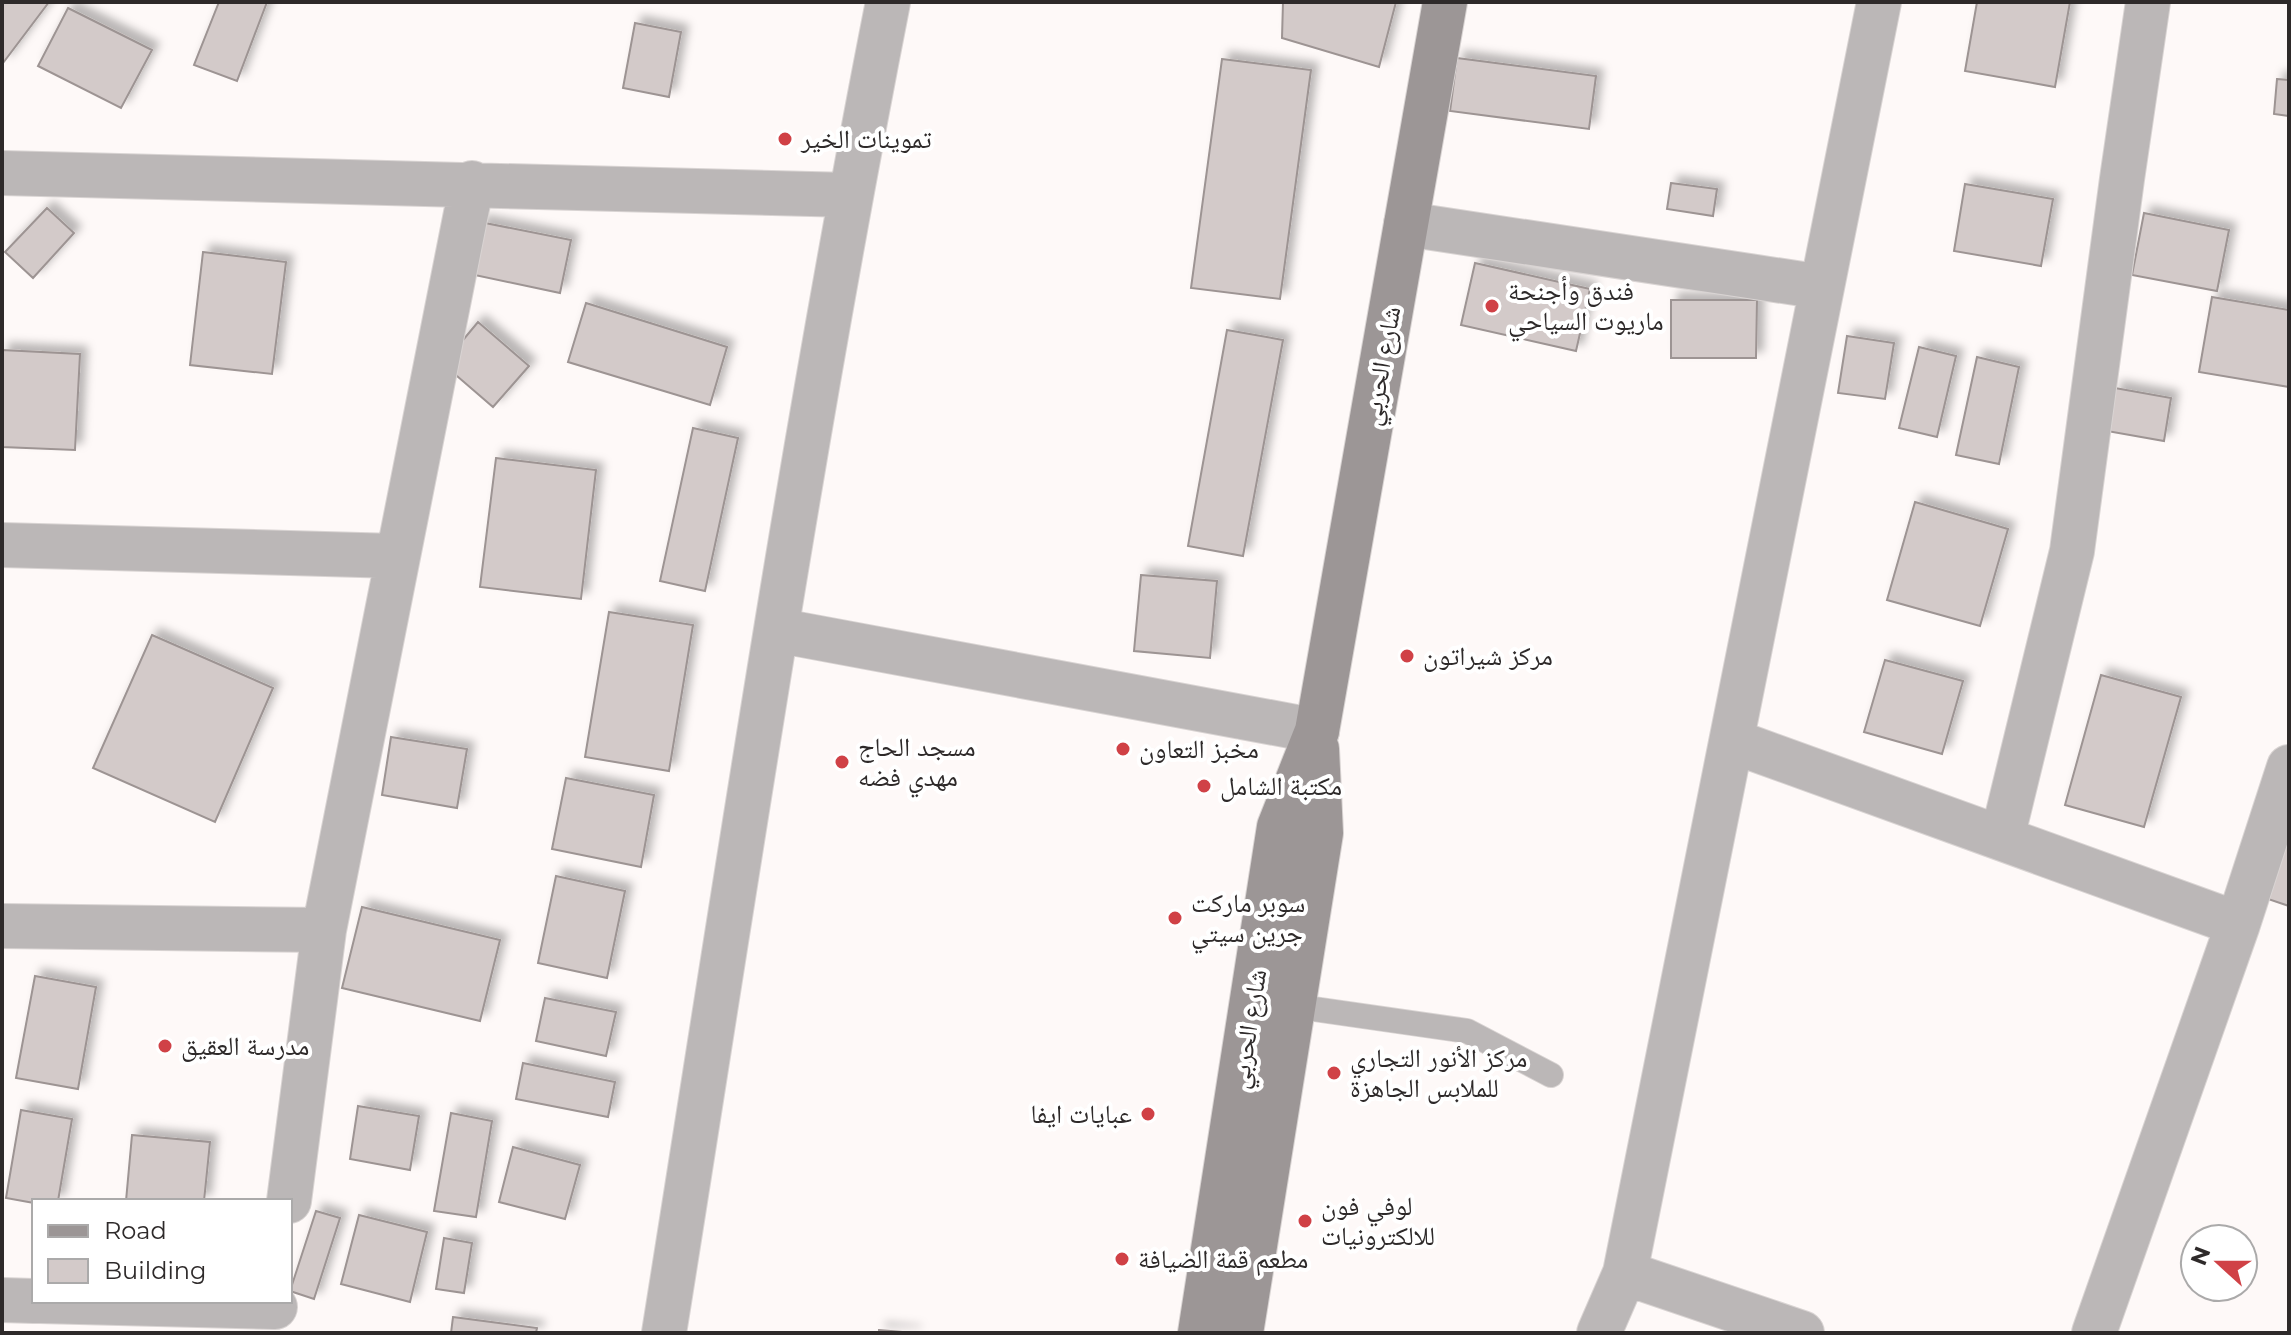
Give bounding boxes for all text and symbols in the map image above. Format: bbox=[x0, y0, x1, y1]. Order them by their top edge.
place label: تموينات الخير bbox=[800, 123, 932, 155]
marker: تموينات الخير bbox=[776, 130, 794, 148]
place label: فندق وأجنحة ماريوت السياحي bbox=[1508, 275, 1664, 342]
marker: فندق وأجنحة ماريوت السياحي bbox=[1483, 297, 1501, 315]
street label: شارع الحربي bbox=[1355, 304, 1412, 429]
place label: مركز شيراتون bbox=[1423, 640, 1553, 672]
marker: مركز شيراتون bbox=[1398, 647, 1416, 665]
place label: مسجد الحاج مهدي فضه bbox=[858, 731, 976, 798]
place label: مخبز التعاون bbox=[1139, 733, 1259, 765]
marker: مخبز التعاون bbox=[1114, 740, 1132, 758]
marker: مسجد الحاج مهدي فضه bbox=[833, 753, 851, 771]
place label: مكتبة الشامل bbox=[1220, 770, 1342, 802]
marker: مكتبة الشامل bbox=[1195, 777, 1213, 795]
place label: سوبر ماركت جرين سيتي bbox=[1191, 887, 1305, 954]
marker: سوبر ماركت جرين سيتي bbox=[1166, 909, 1184, 927]
street label: شارع الحربي bbox=[1223, 967, 1278, 1092]
place label: مدرسة العقيق bbox=[181, 1030, 309, 1062]
marker: مدرسة العقيق bbox=[156, 1037, 174, 1055]
place label: مركز الأنور التجاري للملابس الجاهزة bbox=[1350, 1042, 1527, 1104]
marker: مركز الأنور التجاري للملابس الجاهزة bbox=[1325, 1064, 1343, 1082]
place label: عبايات ايفا bbox=[1031, 1098, 1132, 1130]
marker: عبايات ايفا bbox=[1139, 1105, 1157, 1123]
place label: لوفي فون للالكترونيات bbox=[1321, 1190, 1435, 1252]
legend bbox=[32, 1199, 292, 1303]
marker: لوفي فون للالكترونيات bbox=[1296, 1212, 1314, 1230]
text: Road bbox=[104, 1216, 167, 1245]
north arrow bbox=[2179, 1223, 2259, 1303]
place label: مطعم قمة الضيافة bbox=[1138, 1243, 1308, 1276]
text: N bbox=[2185, 1243, 2217, 1269]
marker: مطعم قمة الضيافة bbox=[1113, 1250, 1131, 1268]
text: Building bbox=[104, 1256, 207, 1285]

